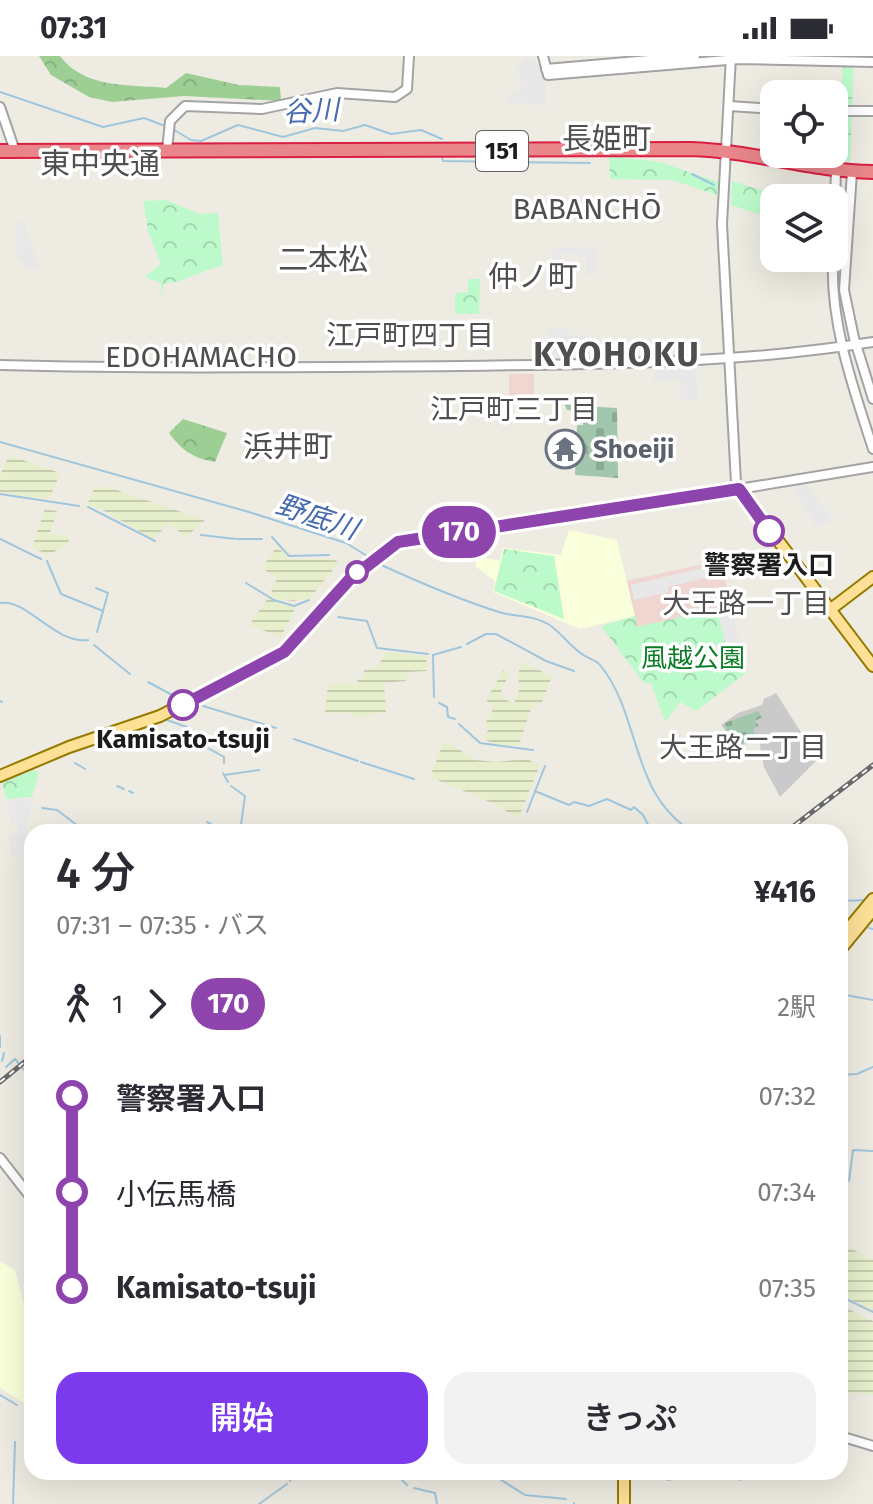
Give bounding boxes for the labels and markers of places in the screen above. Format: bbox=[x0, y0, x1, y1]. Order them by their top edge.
temple icon: Shoeiji bbox=[544, 428, 586, 470]
place label: Shoeiji bbox=[593, 434, 674, 465]
marker: 警察署入口 bbox=[754, 516, 784, 546]
place label: 警察署入口 bbox=[704, 550, 834, 581]
unlabelled marker bbox=[346, 561, 368, 583]
marker: Kamisato-tsuji bbox=[168, 690, 198, 720]
place label: Kamisato-tsuji bbox=[96, 724, 270, 755]

